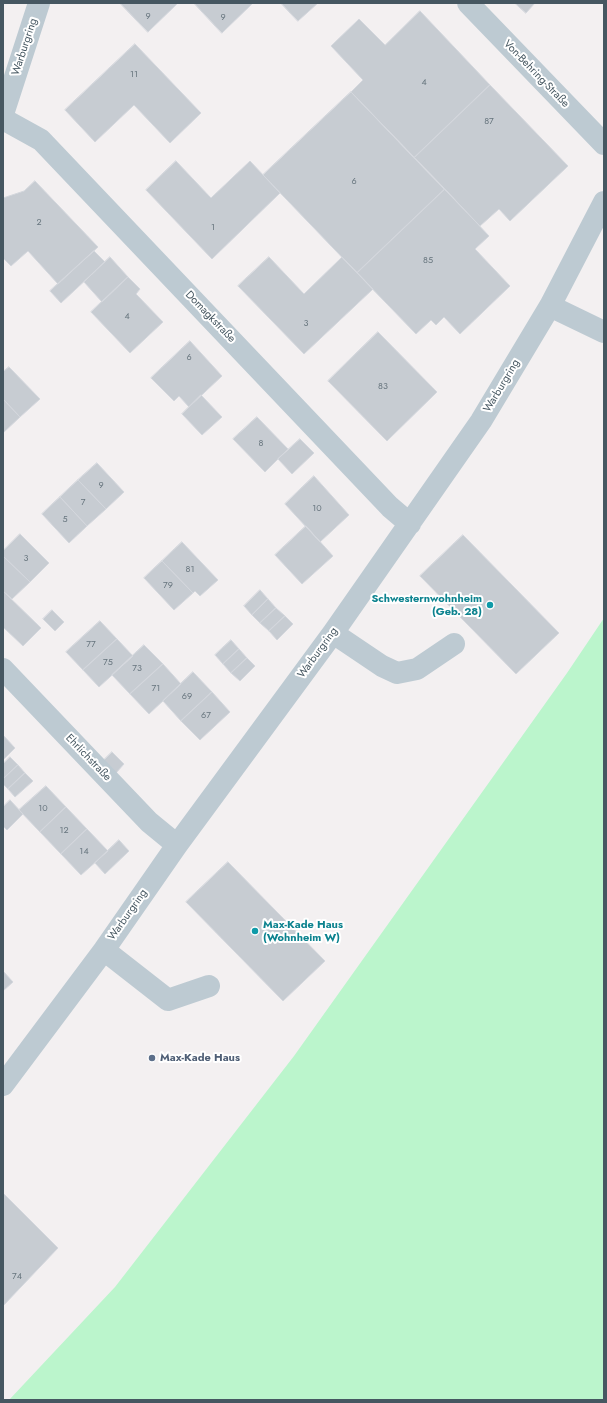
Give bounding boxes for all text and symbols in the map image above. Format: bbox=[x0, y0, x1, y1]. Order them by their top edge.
house number: 9 bbox=[145, 12, 151, 22]
house number: 9 bbox=[220, 13, 226, 23]
street label: Warburgring bbox=[10, 17, 40, 77]
street label: Von-Behring-Straße bbox=[500, 38, 572, 110]
house number: 11 bbox=[130, 70, 138, 80]
house number: 4 bbox=[421, 78, 427, 88]
house number: 87 bbox=[484, 117, 494, 127]
house number: 6 bbox=[351, 177, 357, 187]
house number: 2 bbox=[36, 218, 42, 228]
house number: 1 bbox=[211, 223, 215, 233]
house number: 85 bbox=[423, 256, 433, 266]
street label: Domagkstraße bbox=[182, 289, 238, 345]
house number: 4 bbox=[124, 312, 130, 322]
house number: 3 bbox=[304, 319, 308, 329]
house number: 6 bbox=[186, 353, 192, 363]
street label: Warburgring bbox=[481, 357, 523, 415]
house number: 83 bbox=[378, 382, 388, 392]
house number: 8 bbox=[259, 439, 263, 449]
house number: 9 bbox=[98, 481, 104, 491]
house number: 7 bbox=[81, 498, 85, 508]
house number: 10 bbox=[312, 504, 322, 514]
house number: 5 bbox=[62, 515, 68, 525]
house number: 3 bbox=[24, 554, 28, 564]
house number: 81 bbox=[186, 565, 194, 575]
house number: 79 bbox=[163, 581, 173, 591]
place label: Schwesternwohnheim (Geb. 28) bbox=[371, 592, 482, 618]
marker: Schwesternwohnheim (Geb. 28) bbox=[485, 600, 495, 610]
street label: Warburgring bbox=[295, 625, 341, 681]
house number: 77 bbox=[86, 640, 96, 650]
house number: 75 bbox=[103, 658, 113, 668]
house number: 73 bbox=[132, 664, 142, 674]
house number: 71 bbox=[152, 684, 160, 694]
house number: 69 bbox=[182, 692, 192, 702]
house number: 67 bbox=[201, 711, 211, 721]
street label: Ehrlichstraße bbox=[62, 732, 114, 784]
house number: 10 bbox=[38, 804, 48, 814]
house number: 12 bbox=[59, 826, 69, 836]
house number: 14 bbox=[79, 847, 89, 857]
street label: Warburgring bbox=[106, 887, 150, 943]
place label: Max-Kade Haus (Wohnheim W) bbox=[263, 918, 343, 944]
marker: Max-Kade Haus (Wohnheim W) bbox=[250, 926, 260, 936]
place label: Max-Kade Haus bbox=[160, 1051, 240, 1065]
marker: Max-Kade Haus bbox=[147, 1053, 157, 1063]
house number: 74 bbox=[12, 1272, 22, 1282]

